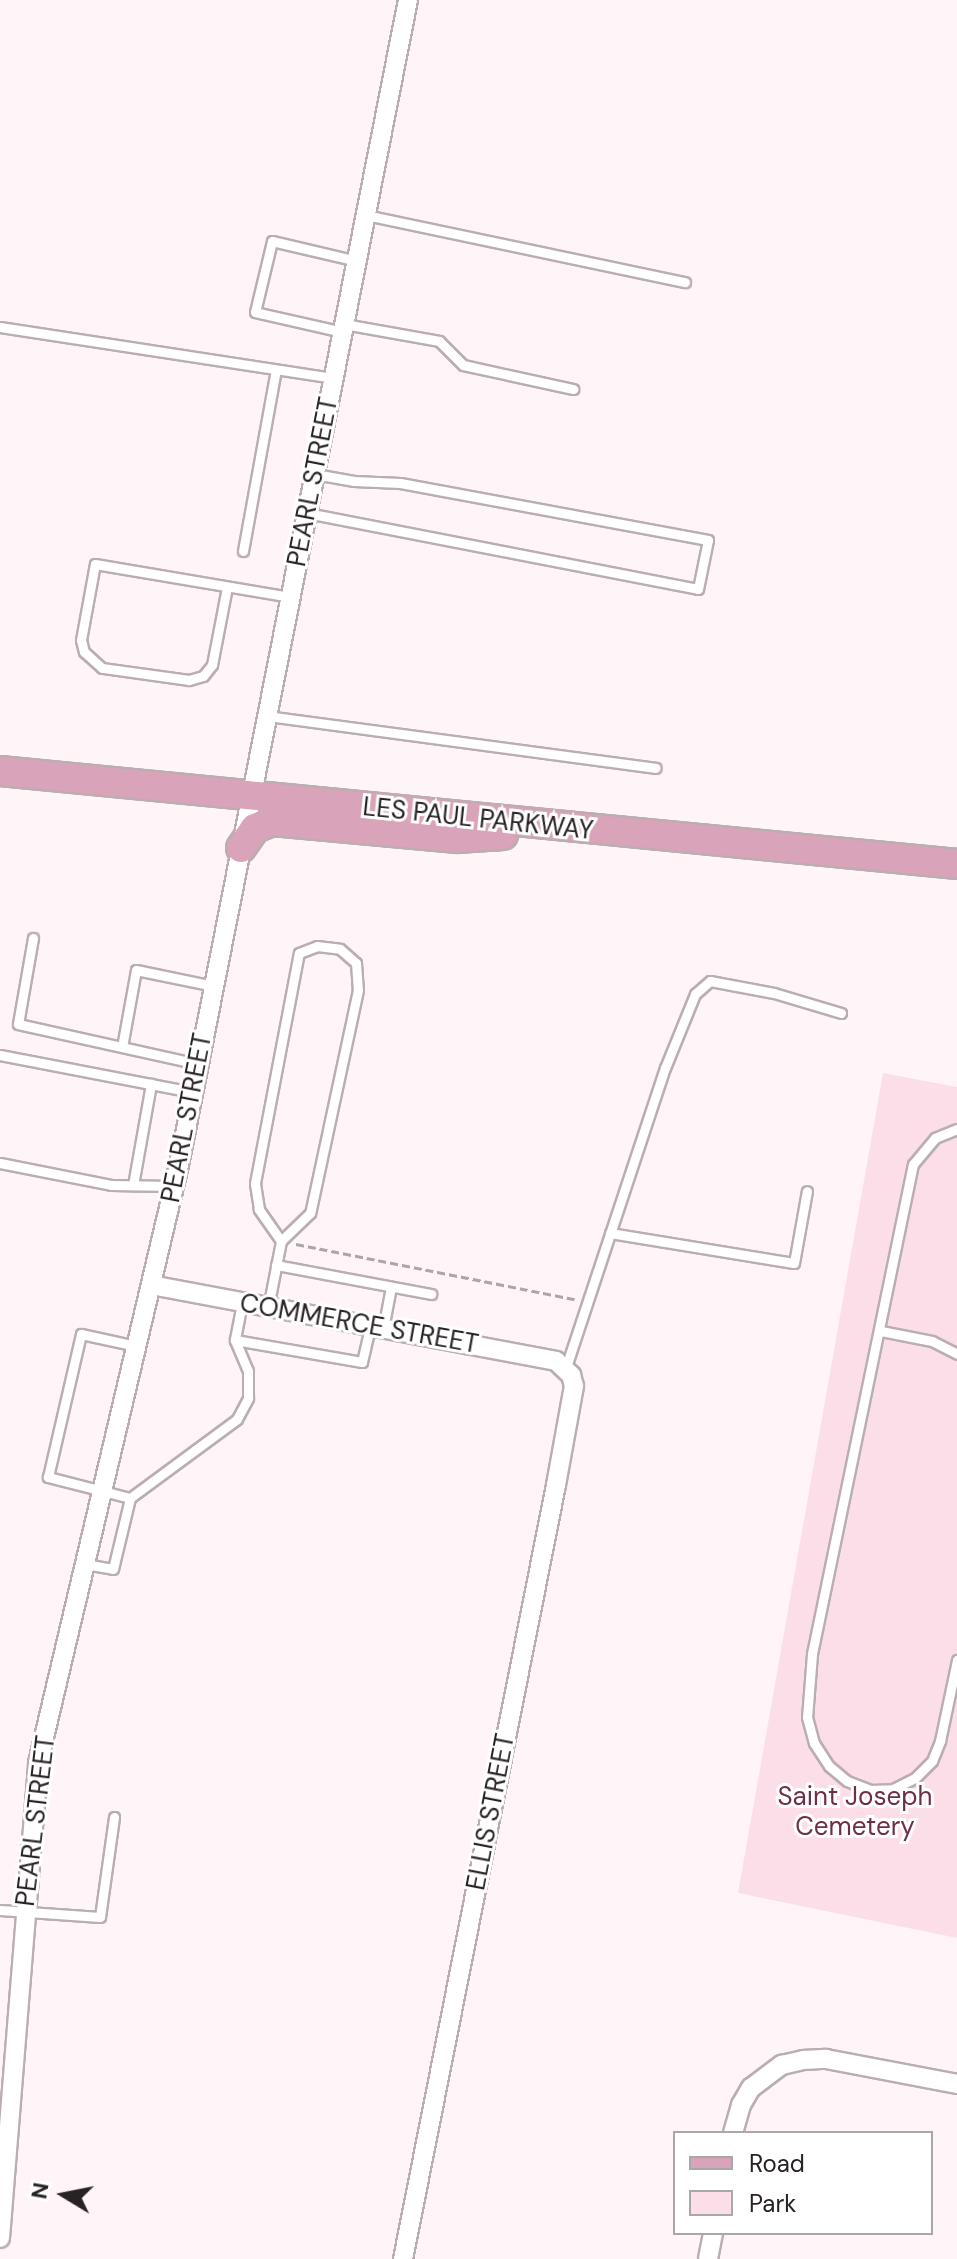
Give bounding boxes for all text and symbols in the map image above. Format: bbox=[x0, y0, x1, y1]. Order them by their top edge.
street label: PEARL STREET bbox=[281, 395, 345, 569]
street label: LES PAUL PARKWAY bbox=[361, 791, 595, 847]
street label: PEARL STREET bbox=[155, 1031, 219, 1205]
street label: COMMERCE STREET bbox=[237, 1288, 481, 1360]
street label: ELLIS STREET bbox=[461, 1731, 521, 1893]
street label: PEARL STREET bbox=[10, 1734, 62, 1908]
park label: Saint Joseph Cemetery bbox=[778, 1781, 932, 1842]
legend bbox=[673, 2131, 933, 2235]
text: Road bbox=[749, 2148, 805, 2179]
north arrow bbox=[24, 2155, 104, 2235]
text: N bbox=[24, 2180, 56, 2201]
text: Park bbox=[749, 2188, 796, 2219]

